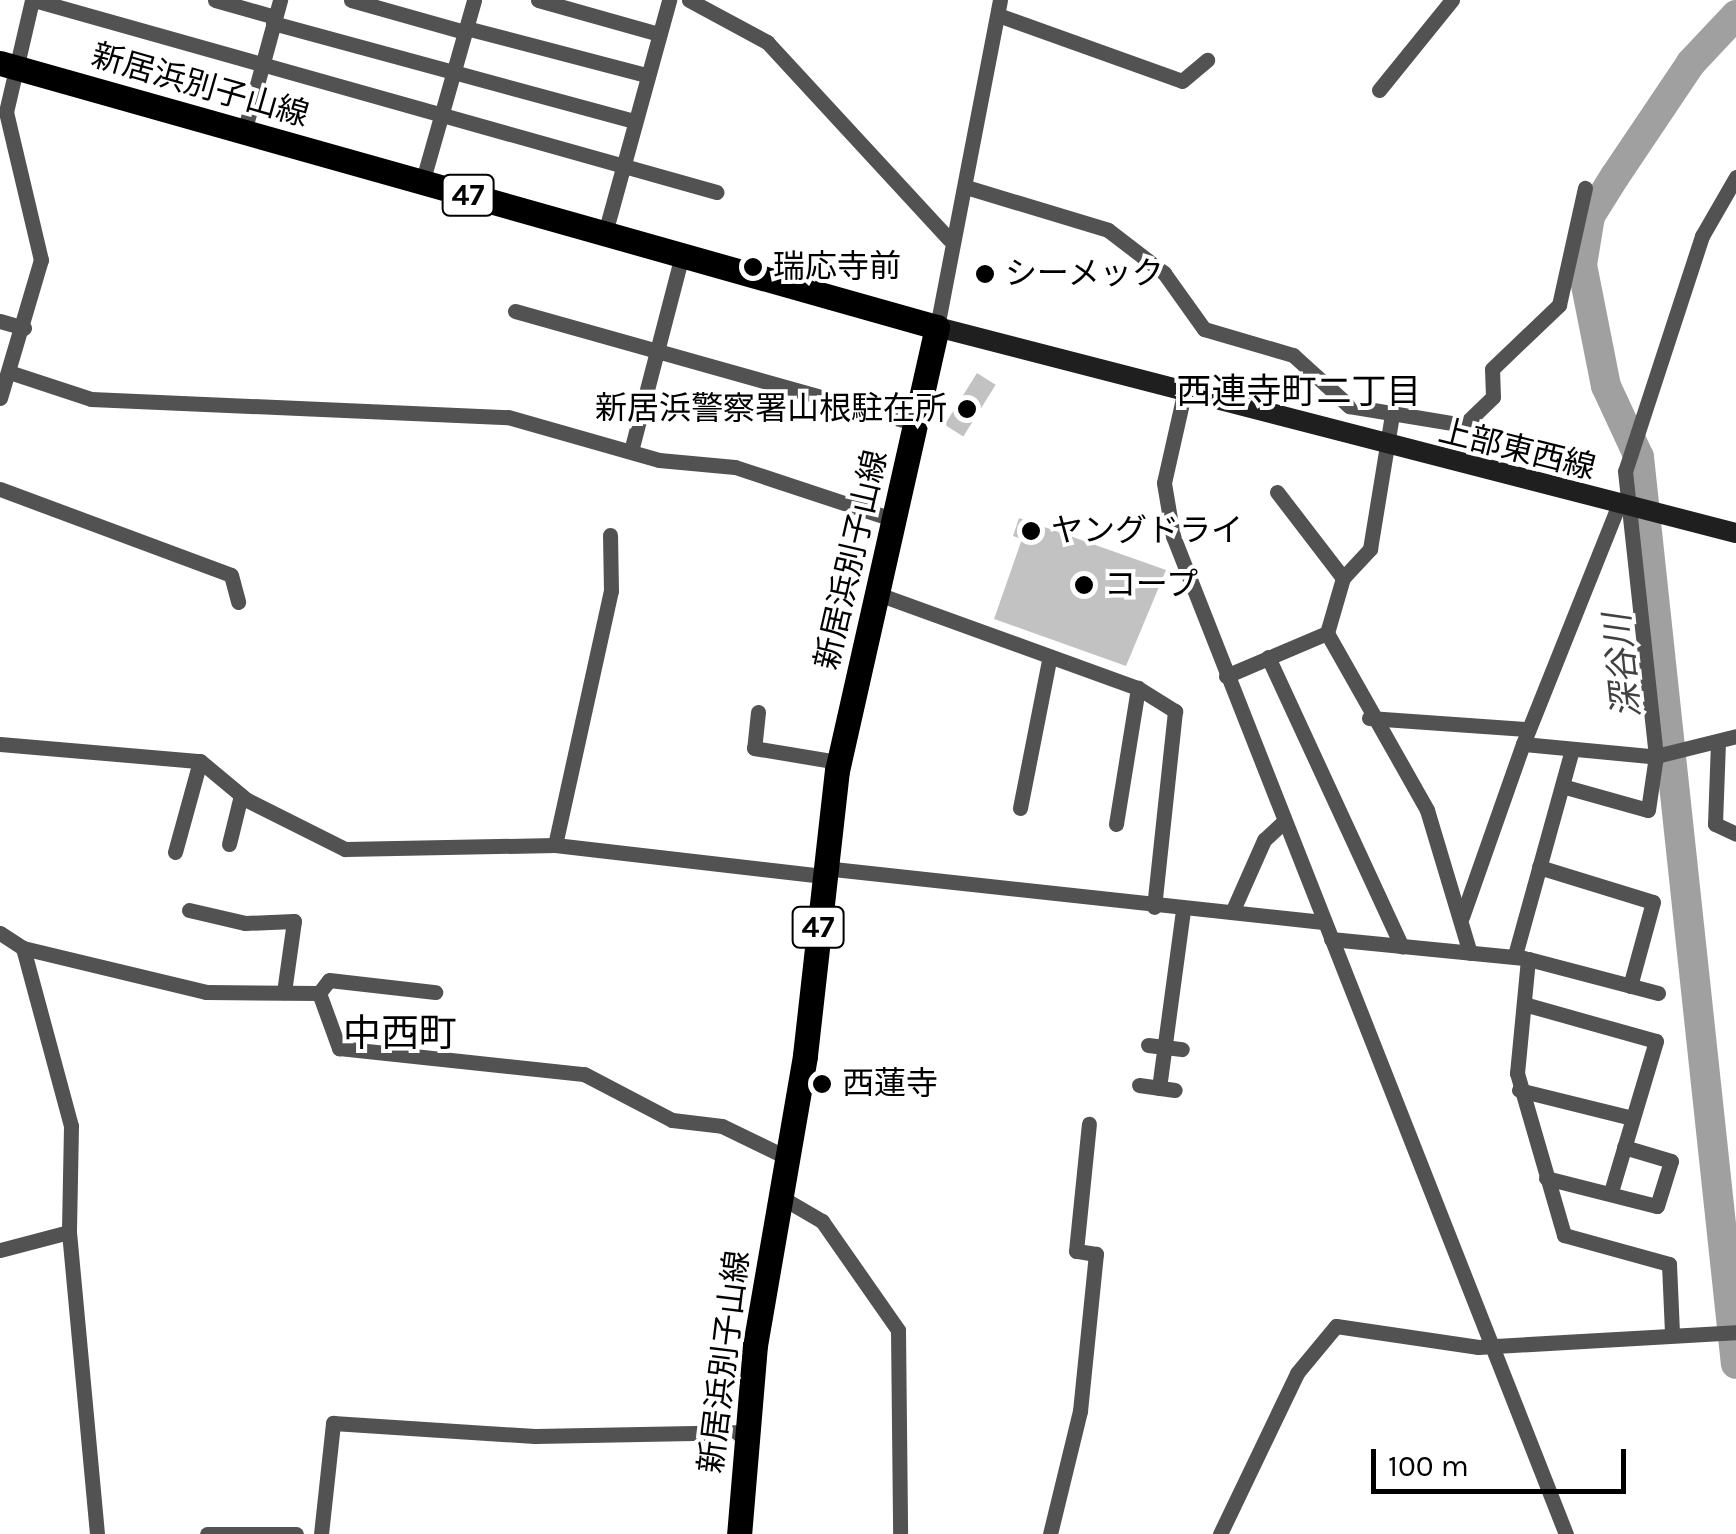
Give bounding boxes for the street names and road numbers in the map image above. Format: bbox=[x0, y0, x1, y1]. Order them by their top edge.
street label: 新居浜別子山線 bbox=[87, 37, 313, 135]
road number: 47 bbox=[440, 170, 496, 220]
street label: 上部東西線 bbox=[1435, 412, 1599, 488]
street label: 新居浜別子山線 bbox=[808, 447, 896, 673]
road number: 47 bbox=[790, 902, 846, 952]
street label: 新居浜別子山線 bbox=[692, 1248, 758, 1476]

